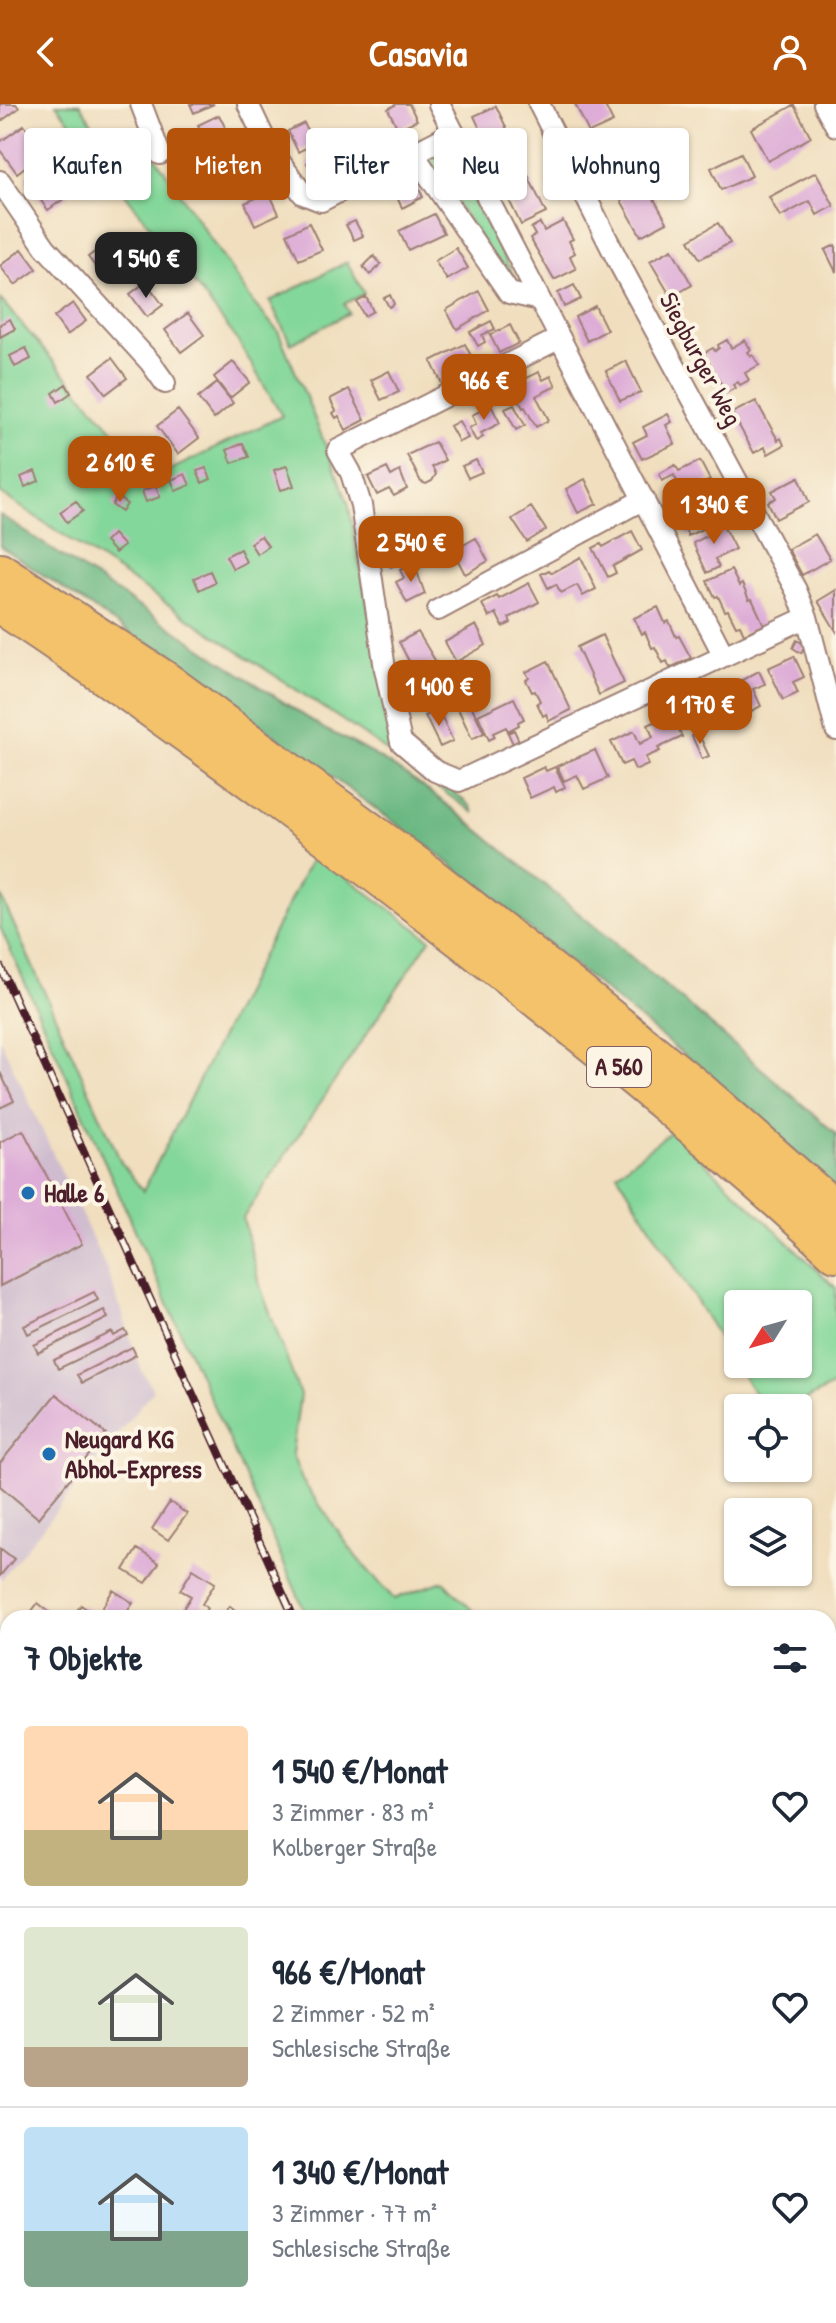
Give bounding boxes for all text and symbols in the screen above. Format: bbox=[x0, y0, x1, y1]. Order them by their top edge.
text: Casavia bbox=[369, 28, 467, 77]
icon: back bbox=[24, 30, 68, 74]
icon: person bbox=[768, 30, 812, 74]
chip: Kaufen bbox=[24, 128, 151, 200]
chip: Mieten bbox=[167, 128, 290, 200]
chip: Filter bbox=[306, 128, 418, 200]
chip: Neu bbox=[434, 128, 527, 200]
chip: Wohnung bbox=[543, 128, 689, 200]
pin: 1 540 € bbox=[72, 232, 220, 300]
text: 1 540 € bbox=[113, 240, 179, 275]
street label: Siegburger Weg bbox=[652, 286, 751, 432]
pin: 966 € bbox=[428, 354, 540, 422]
text: 966 € bbox=[460, 362, 508, 397]
pin: 2 610 € bbox=[46, 436, 194, 504]
text: 2 610 € bbox=[86, 444, 154, 479]
pin: 1 340 € bbox=[640, 478, 788, 546]
text: 1 340 € bbox=[681, 486, 747, 521]
pin: 2 540 € bbox=[337, 516, 485, 584]
text: 2 540 € bbox=[376, 524, 446, 559]
pin: 1 400 € bbox=[365, 660, 513, 728]
text: 1 400 € bbox=[406, 668, 472, 703]
pin: 1 170 € bbox=[626, 678, 774, 746]
text: 1 170 € bbox=[666, 686, 734, 721]
road number: A 560 bbox=[587, 1047, 651, 1087]
place label: Halle 6 bbox=[44, 1175, 105, 1210]
marker: Halle 6 bbox=[19, 1184, 37, 1202]
north arrow bbox=[724, 1290, 812, 1378]
map controls bbox=[724, 1290, 812, 1586]
button: locate bbox=[724, 1394, 812, 1482]
place label: Neugard KG Abhol-Express bbox=[65, 1421, 202, 1487]
marker: Neugard KG Abhol-Express bbox=[40, 1445, 58, 1463]
button: layers bbox=[724, 1498, 812, 1586]
text: 7 Objekte bbox=[24, 1635, 142, 1681]
icon: filters bbox=[768, 1636, 812, 1680]
text: 1 540 €/Monat bbox=[272, 1748, 447, 1794]
icon: home bbox=[88, 1758, 184, 1854]
icon: heart bbox=[768, 1784, 812, 1828]
text: 3 Zimmer · 83 m² bbox=[272, 1794, 434, 1829]
text: Kolberger Straße bbox=[272, 1829, 437, 1864]
text: 966 €/Monat bbox=[272, 1949, 425, 1995]
icon: home bbox=[88, 1959, 184, 2055]
icon: heart bbox=[768, 1985, 812, 2029]
text: 2 Zimmer · 52 m² bbox=[272, 1995, 435, 2030]
text: Schlesische Straße bbox=[272, 2030, 451, 2065]
text: 1 340 €/Monat bbox=[272, 2149, 448, 2195]
icon: home bbox=[88, 2159, 184, 2255]
icon: heart bbox=[768, 2185, 812, 2229]
text: 3 Zimmer · 77 m² bbox=[272, 2195, 437, 2230]
text: Schlesische Straße bbox=[272, 2230, 451, 2265]

